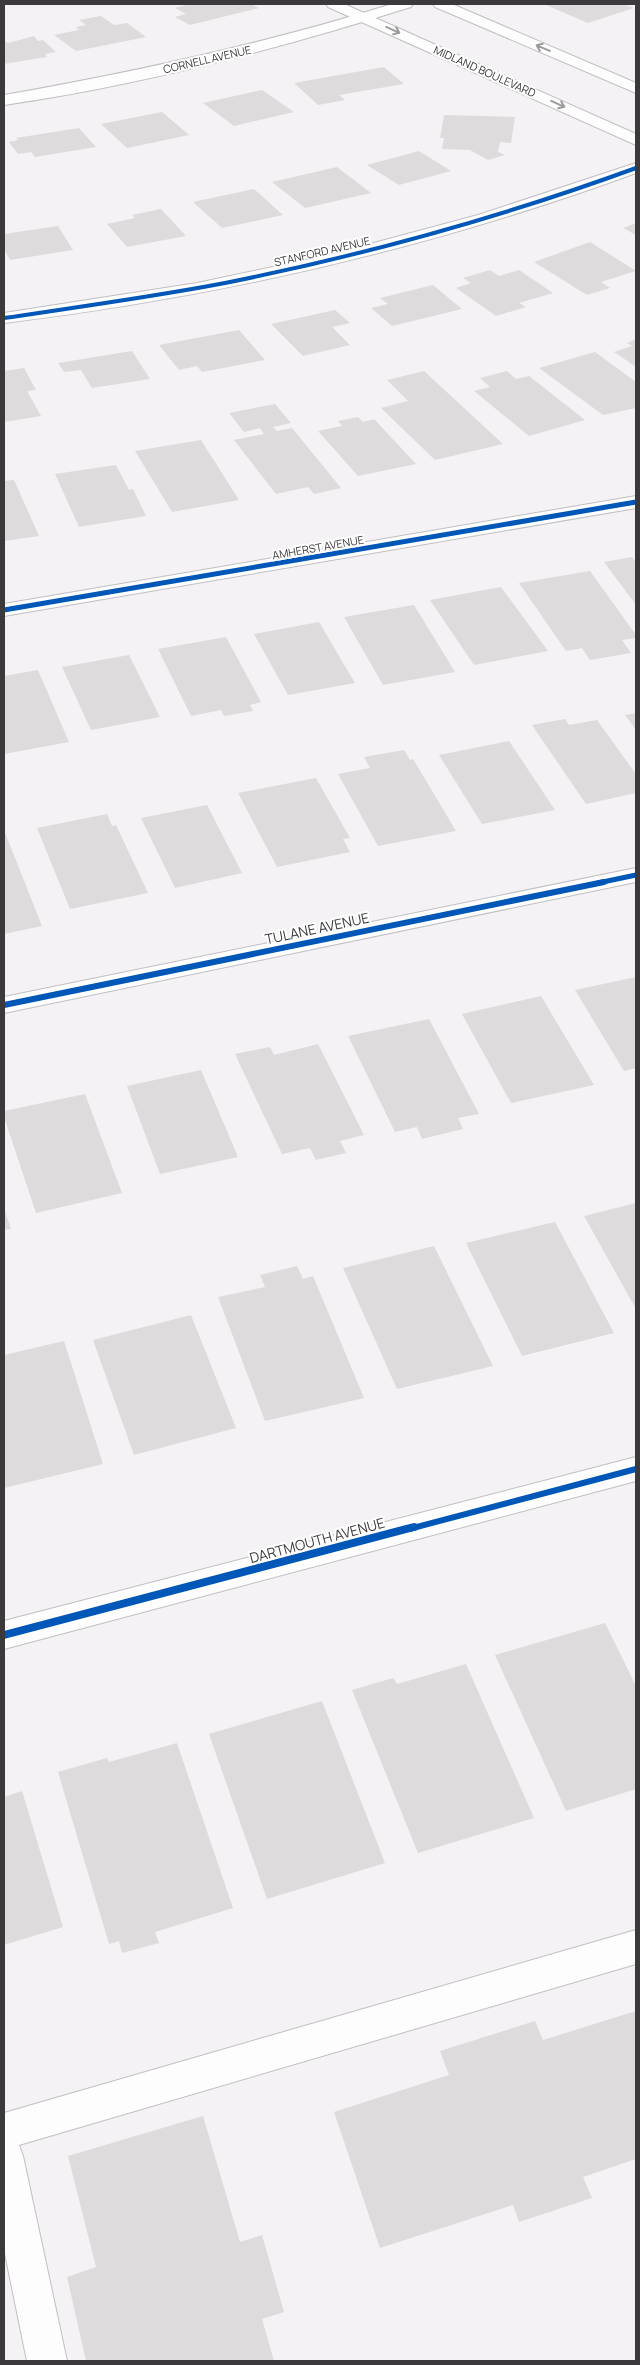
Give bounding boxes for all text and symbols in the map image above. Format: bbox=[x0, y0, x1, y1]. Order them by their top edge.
one-way arrow bbox=[385, 26, 400, 36]
street label: CORNELL AVENUE bbox=[161, 42, 253, 76]
street label: MIDLAND BOULEVARD bbox=[432, 42, 538, 100]
one-way arrow bbox=[536, 42, 551, 52]
one-way arrow bbox=[550, 100, 565, 110]
street label: STANFORD AVENUE bbox=[272, 233, 372, 269]
street label: AMHERST AVENUE bbox=[271, 532, 365, 562]
street label: TULANE AVENUE bbox=[263, 908, 371, 948]
street label: DARTMOUTH AVENUE bbox=[247, 1513, 387, 1567]

